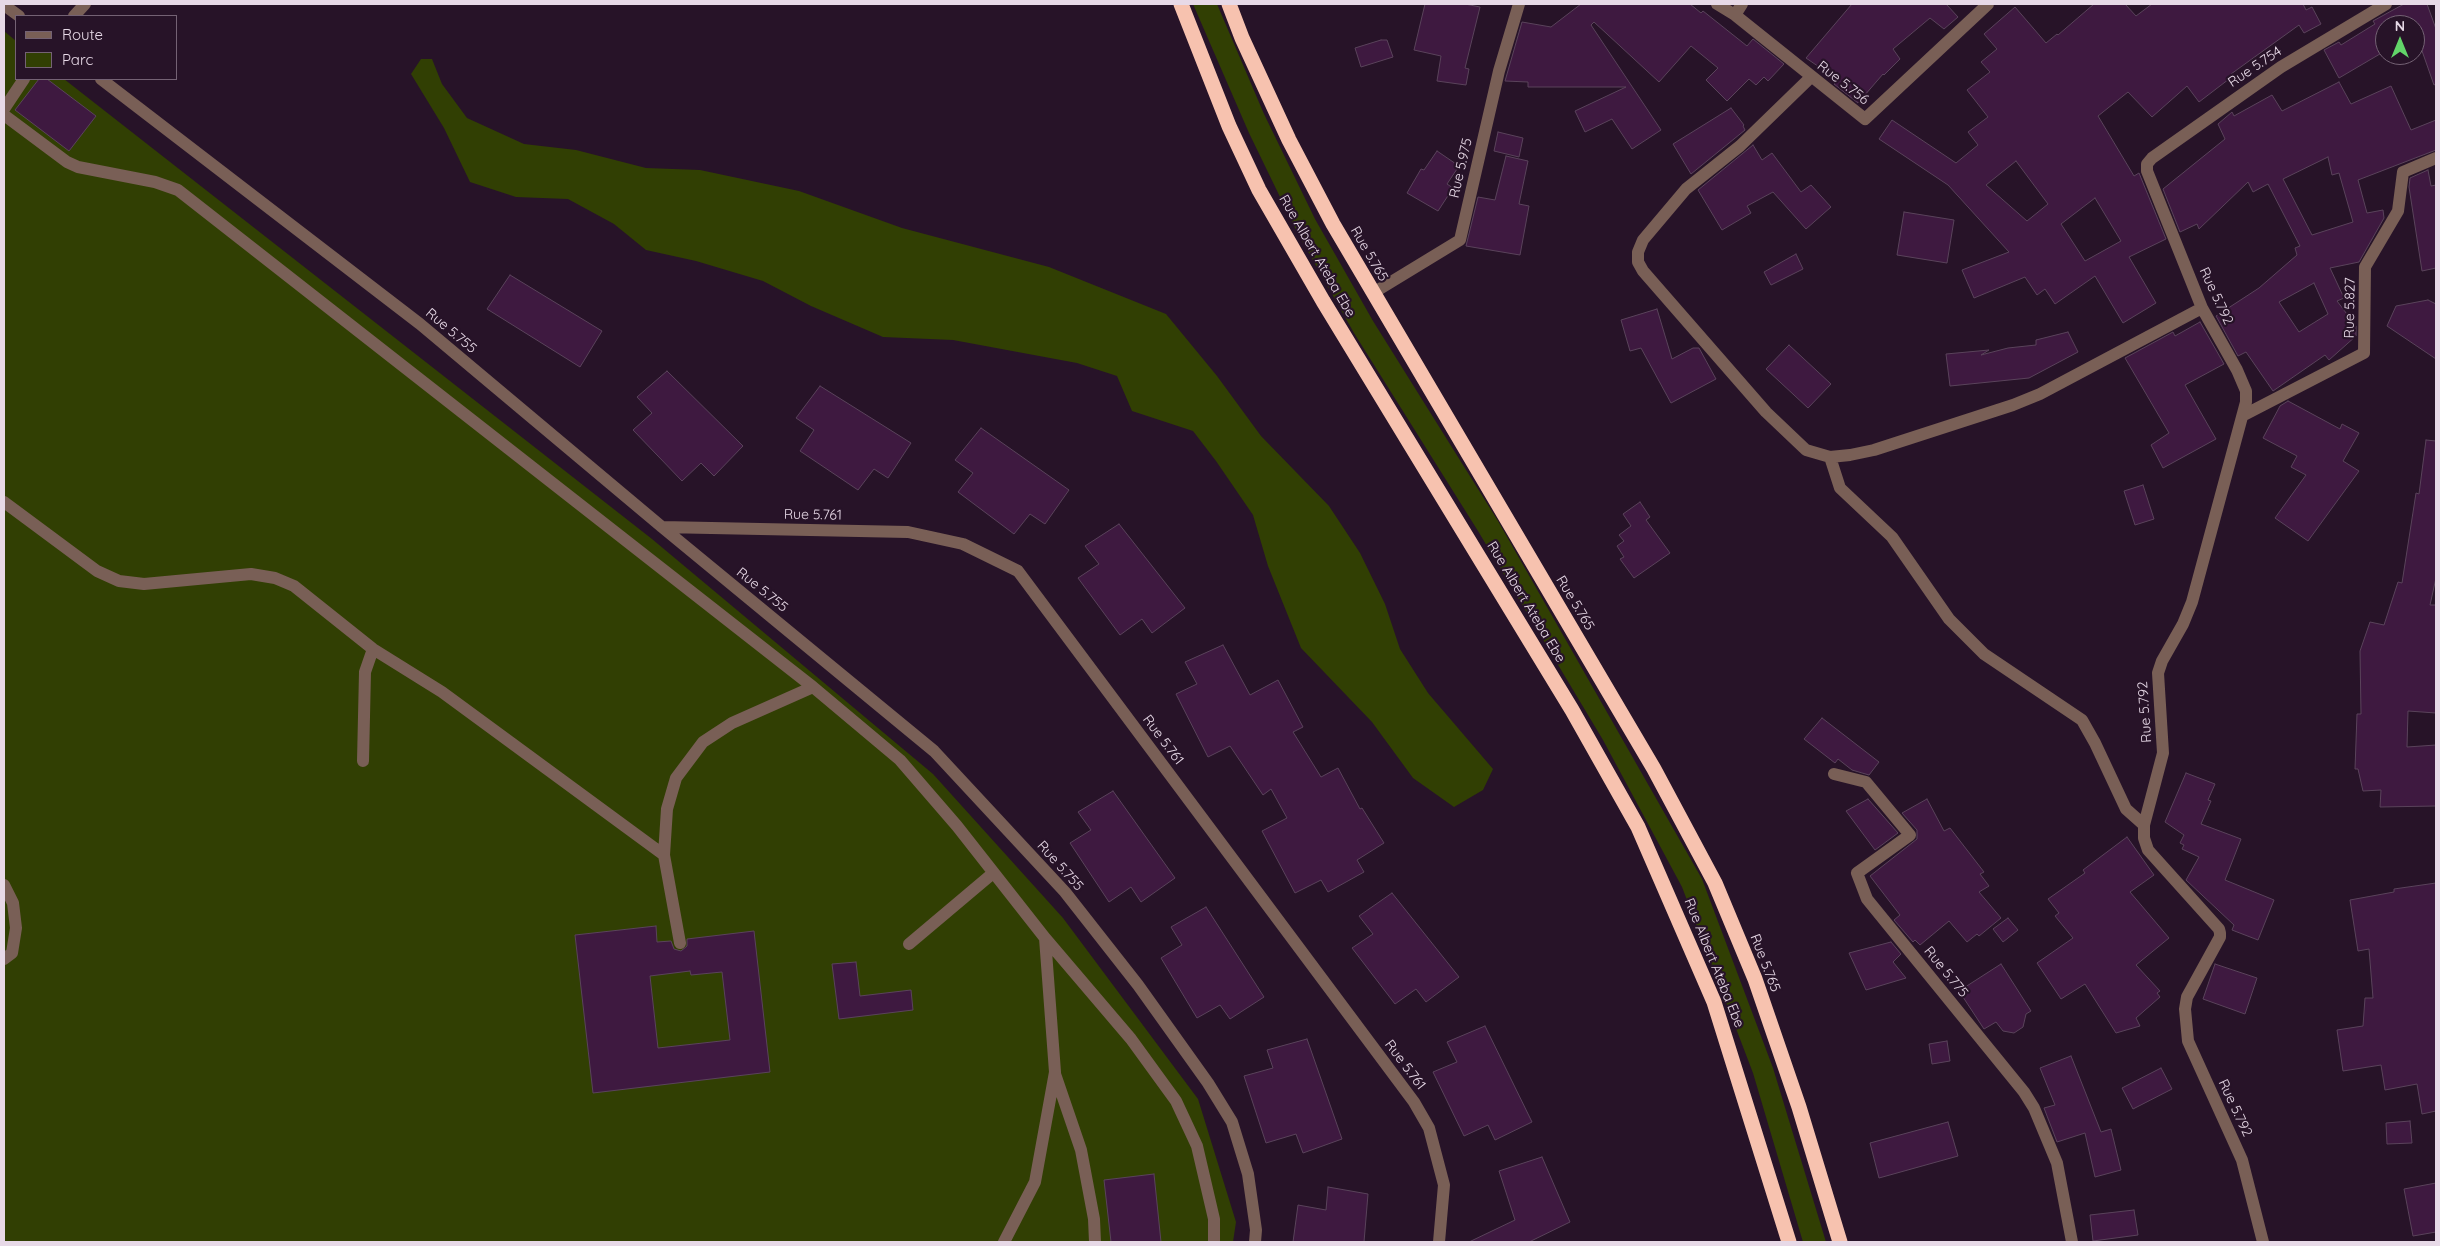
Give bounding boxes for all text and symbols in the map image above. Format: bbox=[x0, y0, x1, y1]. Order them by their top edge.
legend bbox=[15, 15, 178, 80]
north arrow bbox=[2375, 15, 2425, 65]
text: N bbox=[2395, 17, 2405, 35]
text: Route bbox=[62, 25, 103, 44]
street label: Rue 5.754 bbox=[2225, 43, 2285, 91]
text: Parc bbox=[62, 50, 93, 69]
street label: Rue 5.756 bbox=[1814, 58, 1872, 108]
street label: Rue 5.975 bbox=[1446, 136, 1476, 200]
street label: Rue Albert Ateba Ebe bbox=[1275, 192, 1359, 320]
street label: Rue 5.765 bbox=[1347, 224, 1391, 284]
street label: Rue 5.792 bbox=[2195, 265, 2237, 327]
street label: Rue 5.827 bbox=[2341, 277, 2359, 339]
street label: Rue 5.755 bbox=[422, 305, 480, 357]
street label: Rue 5.761 bbox=[784, 506, 842, 524]
street label: Rue Albert Ateba Ebe bbox=[1483, 538, 1569, 666]
street label: Rue 5.755 bbox=[733, 564, 791, 616]
street label: Rue 5.765 bbox=[1552, 573, 1598, 633]
street label: Rue 5.792 bbox=[2134, 681, 2156, 743]
street label: Rue 5.761 bbox=[1139, 712, 1187, 768]
street label: Rue 5.755 bbox=[1033, 838, 1087, 894]
street label: Rue Albert Ateba Ebe bbox=[1680, 896, 1748, 1030]
street label: Rue 5.765 bbox=[1746, 932, 1784, 994]
street label: Rue 5.775 bbox=[1920, 943, 1972, 1001]
street label: Rue 5.761 bbox=[1381, 1037, 1429, 1093]
street label: Rue 5.792 bbox=[2214, 1077, 2256, 1139]

